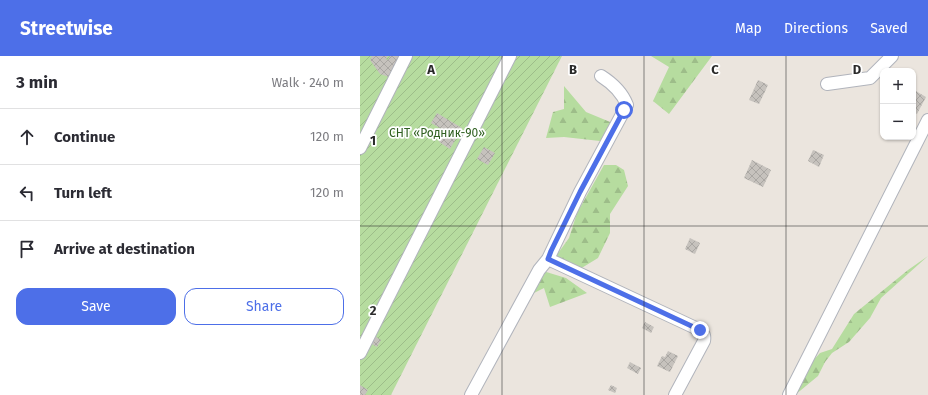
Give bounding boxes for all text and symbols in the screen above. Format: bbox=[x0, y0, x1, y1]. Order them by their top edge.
text: Streetwise bbox=[20, 17, 113, 40]
text: Map bbox=[735, 20, 762, 37]
text: Directions bbox=[784, 20, 848, 37]
text: Saved bbox=[870, 20, 908, 37]
text: A bbox=[426, 62, 435, 77]
text: B bbox=[569, 62, 577, 77]
text: C bbox=[711, 62, 719, 77]
text: D bbox=[853, 62, 862, 77]
map controls bbox=[880, 68, 916, 140]
button: + bbox=[880, 68, 916, 104]
text: 3 min bbox=[16, 72, 58, 93]
text: Walk · 240 m bbox=[271, 75, 344, 90]
route start bbox=[615, 101, 633, 119]
button: − bbox=[880, 104, 916, 140]
icon: ahead bbox=[16, 126, 38, 148]
park label: СНТ «Родник-90» bbox=[389, 126, 485, 140]
text: Continue bbox=[54, 128, 115, 146]
text: 120 m bbox=[310, 129, 344, 144]
text: 1 bbox=[370, 133, 376, 148]
icon: left bbox=[16, 182, 38, 204]
text: Turn left bbox=[54, 184, 112, 202]
text: 120 m bbox=[310, 185, 344, 200]
icon: arrive bbox=[16, 238, 38, 260]
text: Arrive at destination bbox=[54, 240, 195, 258]
button: Save bbox=[16, 288, 176, 325]
button: Share bbox=[184, 288, 344, 325]
text: 2 bbox=[370, 303, 377, 318]
route end bbox=[691, 321, 709, 339]

